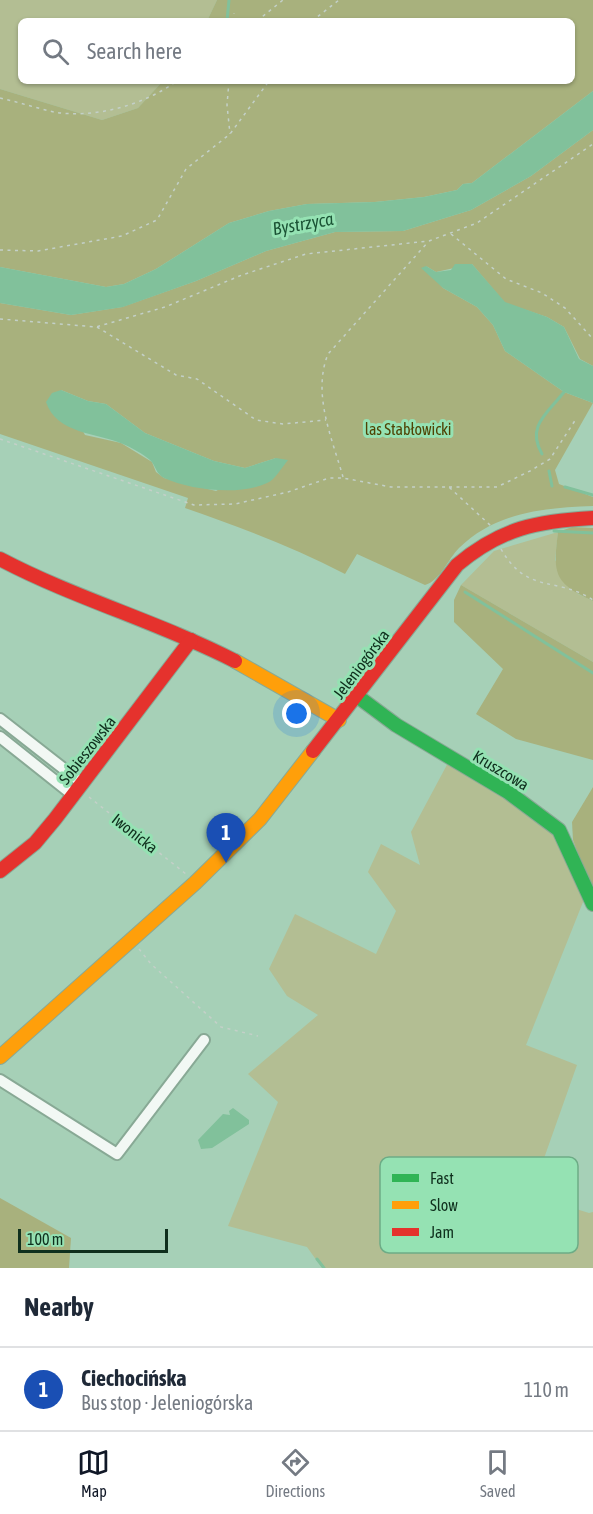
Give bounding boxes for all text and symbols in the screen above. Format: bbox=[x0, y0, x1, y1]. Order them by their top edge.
search box bbox=[18, 18, 575, 84]
icon: search bbox=[39, 35, 72, 68]
text: Search here bbox=[87, 38, 182, 64]
water label: Bystrzyca bbox=[271, 208, 336, 239]
park label: las Stabłowicki bbox=[365, 420, 451, 438]
street label: Jeleniogórska bbox=[329, 626, 394, 703]
your location bbox=[282, 699, 311, 728]
street label: Sobieszowska bbox=[55, 713, 119, 787]
street label: Kruszcowa bbox=[470, 746, 532, 794]
street label: Iwonicka bbox=[109, 810, 161, 856]
pin: 1 bbox=[206, 814, 246, 863]
legend bbox=[380, 1157, 578, 1253]
text: Fast bbox=[430, 1169, 454, 1187]
text: Slow bbox=[430, 1196, 458, 1214]
text: Jam bbox=[430, 1223, 454, 1241]
scale bar bbox=[18, 1226, 168, 1254]
text: 100 m bbox=[27, 1230, 63, 1248]
text: Nearby bbox=[24, 1292, 94, 1322]
text: Ciechocińska bbox=[81, 1365, 187, 1391]
text: 1 bbox=[39, 1378, 48, 1401]
text: 110 m bbox=[524, 1378, 569, 1401]
text: Bus stop · Jeleniogórska bbox=[81, 1391, 253, 1414]
tab: Map bbox=[77, 1446, 110, 1500]
tab: Directions bbox=[265, 1446, 325, 1500]
tab: Saved bbox=[480, 1446, 515, 1500]

